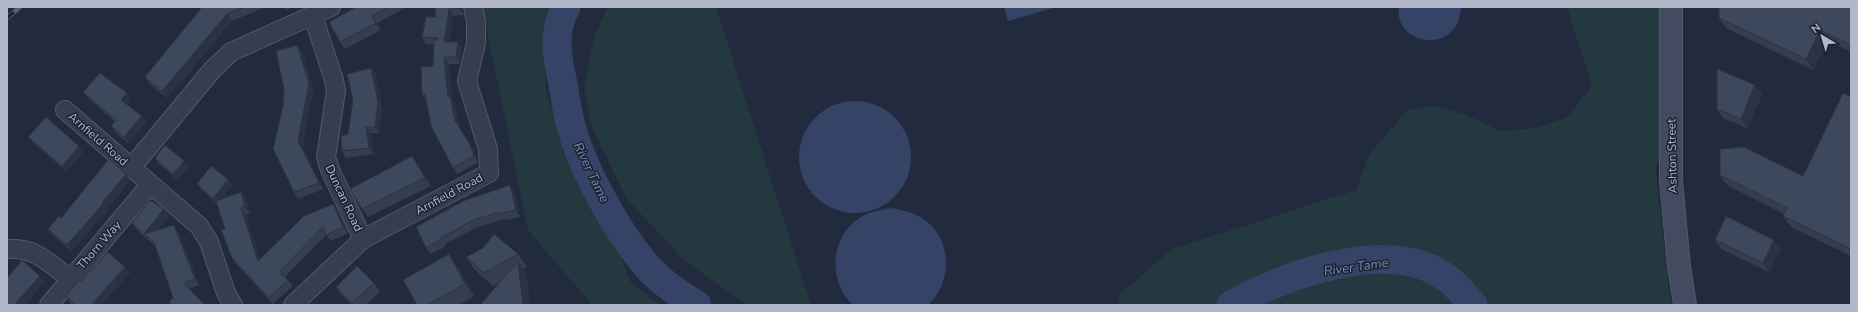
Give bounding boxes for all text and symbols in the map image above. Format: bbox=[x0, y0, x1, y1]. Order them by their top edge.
north arrow bbox=[1802, 16, 1842, 56]
text: N bbox=[1808, 20, 1824, 37]
street label: Arnfield Road bbox=[65, 109, 131, 169]
street label: Ashton Street bbox=[1663, 118, 1681, 193]
water label: River Tame bbox=[569, 139, 613, 206]
street label: Duncan Road bbox=[322, 162, 366, 234]
street label: Arnfield Road bbox=[412, 169, 486, 219]
street label: Thorn Way bbox=[73, 217, 125, 273]
water label: River Tame bbox=[1323, 254, 1390, 280]

